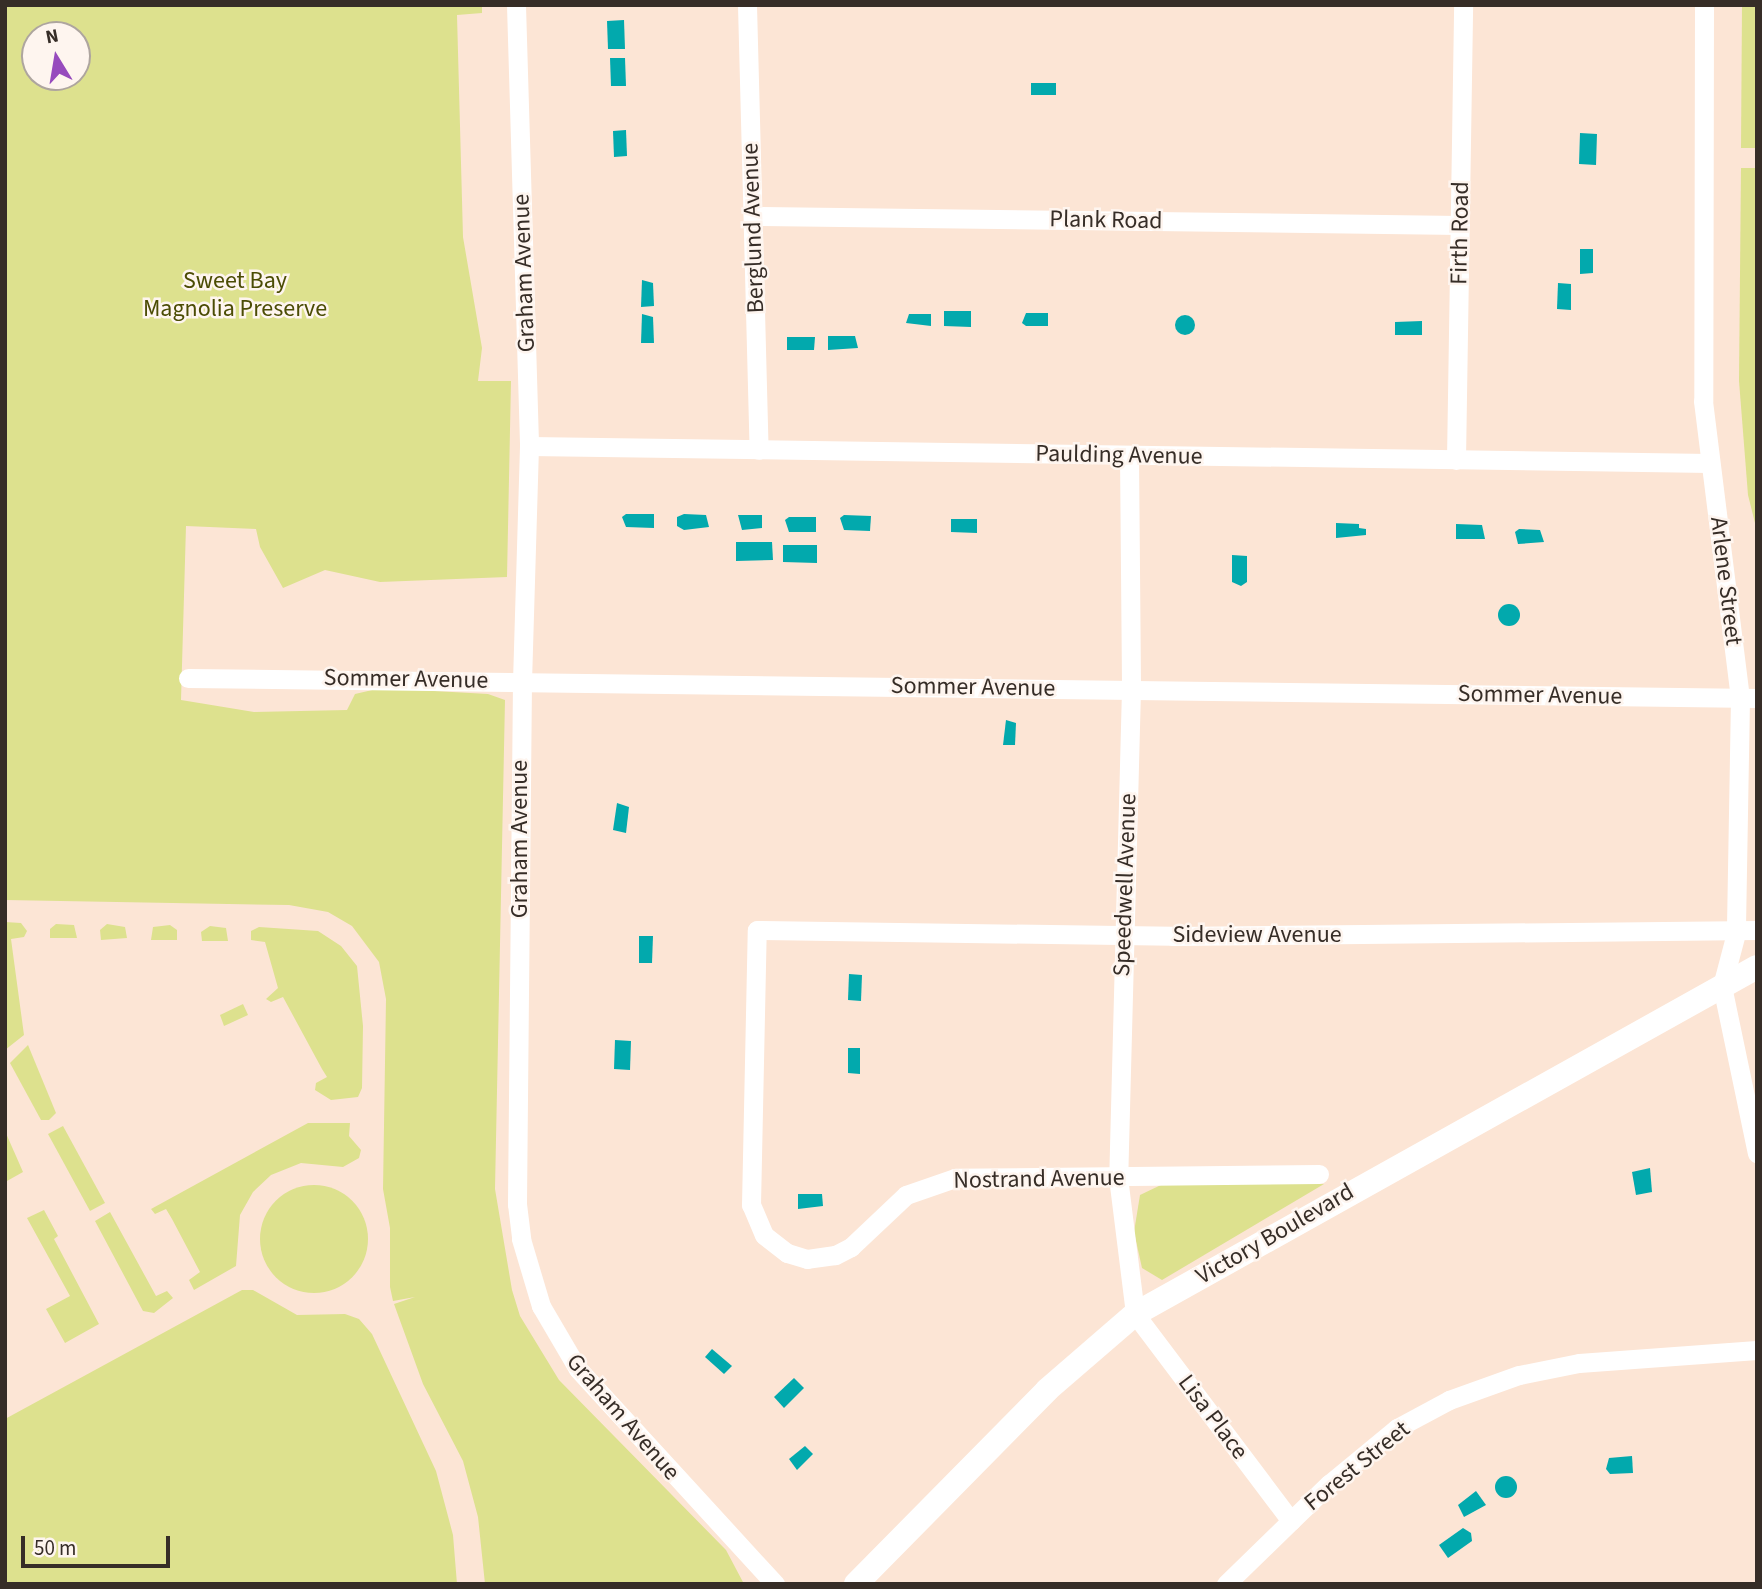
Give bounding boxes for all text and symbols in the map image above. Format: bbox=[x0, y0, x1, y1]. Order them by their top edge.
north arrow bbox=[21, 21, 91, 91]
text: N bbox=[43, 22, 61, 51]
street label: Berglund Avenue bbox=[736, 142, 770, 314]
street label: Firth Road bbox=[1445, 181, 1475, 285]
street label: Graham Avenue bbox=[507, 193, 541, 353]
street label: Plank Road bbox=[1049, 205, 1163, 235]
park label: Sweet Bay Magnolia Preserve bbox=[143, 267, 327, 323]
street label: Paulding Avenue bbox=[1035, 439, 1203, 471]
street label: Arlene Street bbox=[1704, 515, 1748, 647]
street label: Sommer Avenue bbox=[323, 663, 489, 695]
street label: Sommer Avenue bbox=[890, 671, 1056, 703]
street label: Sommer Avenue bbox=[1457, 679, 1623, 711]
street label: Graham Avenue bbox=[506, 760, 534, 918]
street label: Speedwell Avenue bbox=[1107, 793, 1143, 977]
street label: Sideview Avenue bbox=[1172, 921, 1342, 949]
street label: Nostrand Avenue bbox=[953, 1163, 1125, 1195]
street label: Victory Boulevard bbox=[1191, 1177, 1359, 1291]
street label: Graham Avenue bbox=[560, 1348, 686, 1486]
street label: Lisa Place bbox=[1172, 1369, 1254, 1465]
street label: Forest Street bbox=[1299, 1415, 1415, 1517]
scale bar bbox=[24, 1522, 173, 1566]
text: 50 m bbox=[34, 1533, 76, 1563]

